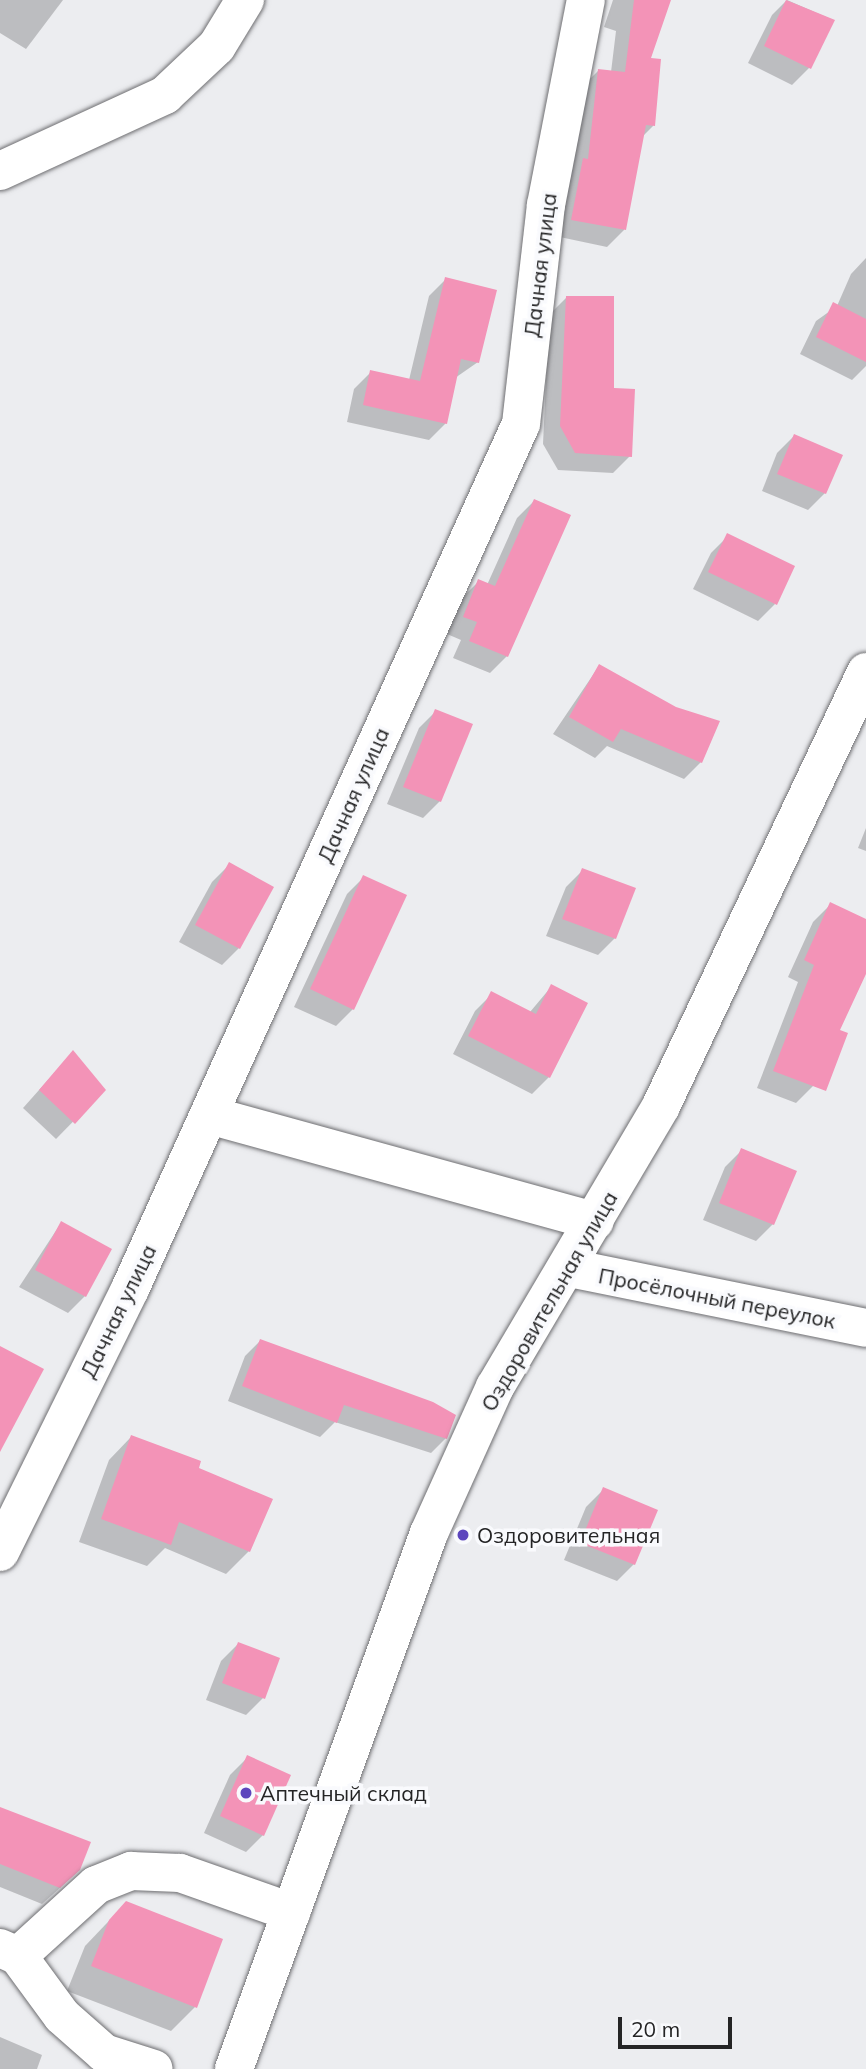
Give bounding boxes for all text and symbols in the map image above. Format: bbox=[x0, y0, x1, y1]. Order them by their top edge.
street label: Дачная улица bbox=[519, 191, 561, 339]
street label: Дачная улица bbox=[312, 724, 394, 866]
street label: Оздоровительная улица bbox=[476, 1187, 622, 1415]
street label: Дачная улица bbox=[75, 1240, 161, 1382]
street label: Просёлочный переулок bbox=[596, 1263, 838, 1333]
place label: Оздоровительная bbox=[477, 1522, 660, 1548]
marker: Оздоровительная bbox=[455, 1527, 471, 1543]
place label: Аптечный склад bbox=[260, 1780, 427, 1806]
marker: Аптечный склад bbox=[238, 1785, 254, 1801]
scale bar bbox=[621, 2002, 735, 2046]
text: 20 m bbox=[631, 2016, 680, 2042]

